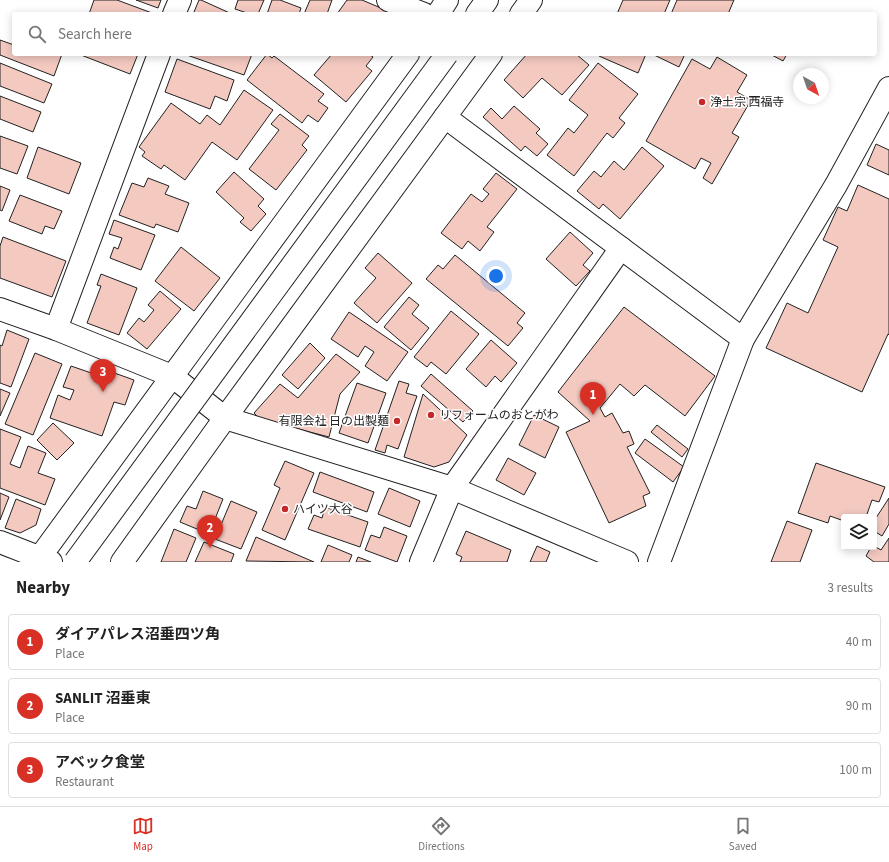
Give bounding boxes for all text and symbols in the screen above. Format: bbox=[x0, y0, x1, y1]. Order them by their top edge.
search box bbox=[12, 12, 877, 56]
icon: search bbox=[26, 23, 48, 45]
text: Search here bbox=[58, 24, 132, 45]
north arrow bbox=[793, 68, 829, 104]
place label: 浄土宗 西福寺 bbox=[710, 94, 784, 111]
marker: 浄土宗 西福寺 bbox=[697, 97, 707, 107]
your location bbox=[486, 266, 506, 286]
pin: 3 bbox=[90, 359, 116, 392]
pin: 1 bbox=[580, 382, 606, 415]
place label: リフォームのおとがわ bbox=[439, 407, 559, 424]
marker: リフォームのおとがわ bbox=[426, 410, 436, 420]
place label: 有限会社 日の出製麺 bbox=[279, 413, 389, 430]
marker: 有限会社 日の出製麺 bbox=[392, 416, 402, 426]
place label: ハイツ大谷 bbox=[293, 501, 353, 518]
marker: ハイツ大谷 bbox=[280, 504, 290, 514]
map controls bbox=[841, 514, 877, 550]
button: layers bbox=[841, 514, 877, 550]
pin: 2 bbox=[197, 515, 223, 548]
text: Nearby bbox=[16, 576, 70, 600]
text: 3 results bbox=[828, 579, 873, 597]
text: ダイアパレス沼垂四ツ角 bbox=[55, 624, 220, 645]
text: 1 bbox=[27, 633, 33, 651]
text: 40 m bbox=[846, 633, 872, 651]
text: Place bbox=[55, 645, 84, 663]
text: SANLIT 沼垂東 bbox=[55, 688, 151, 709]
text: 2 bbox=[27, 697, 33, 715]
text: 90 m bbox=[846, 697, 872, 715]
text: Place bbox=[55, 709, 84, 727]
text: アベック食堂 bbox=[55, 752, 145, 773]
text: 3 bbox=[27, 761, 33, 779]
text: 100 m bbox=[839, 761, 872, 779]
text: Restaurant bbox=[55, 773, 114, 791]
tab: Map bbox=[132, 815, 154, 854]
tab: Directions bbox=[418, 815, 465, 854]
tab: Saved bbox=[729, 815, 757, 854]

